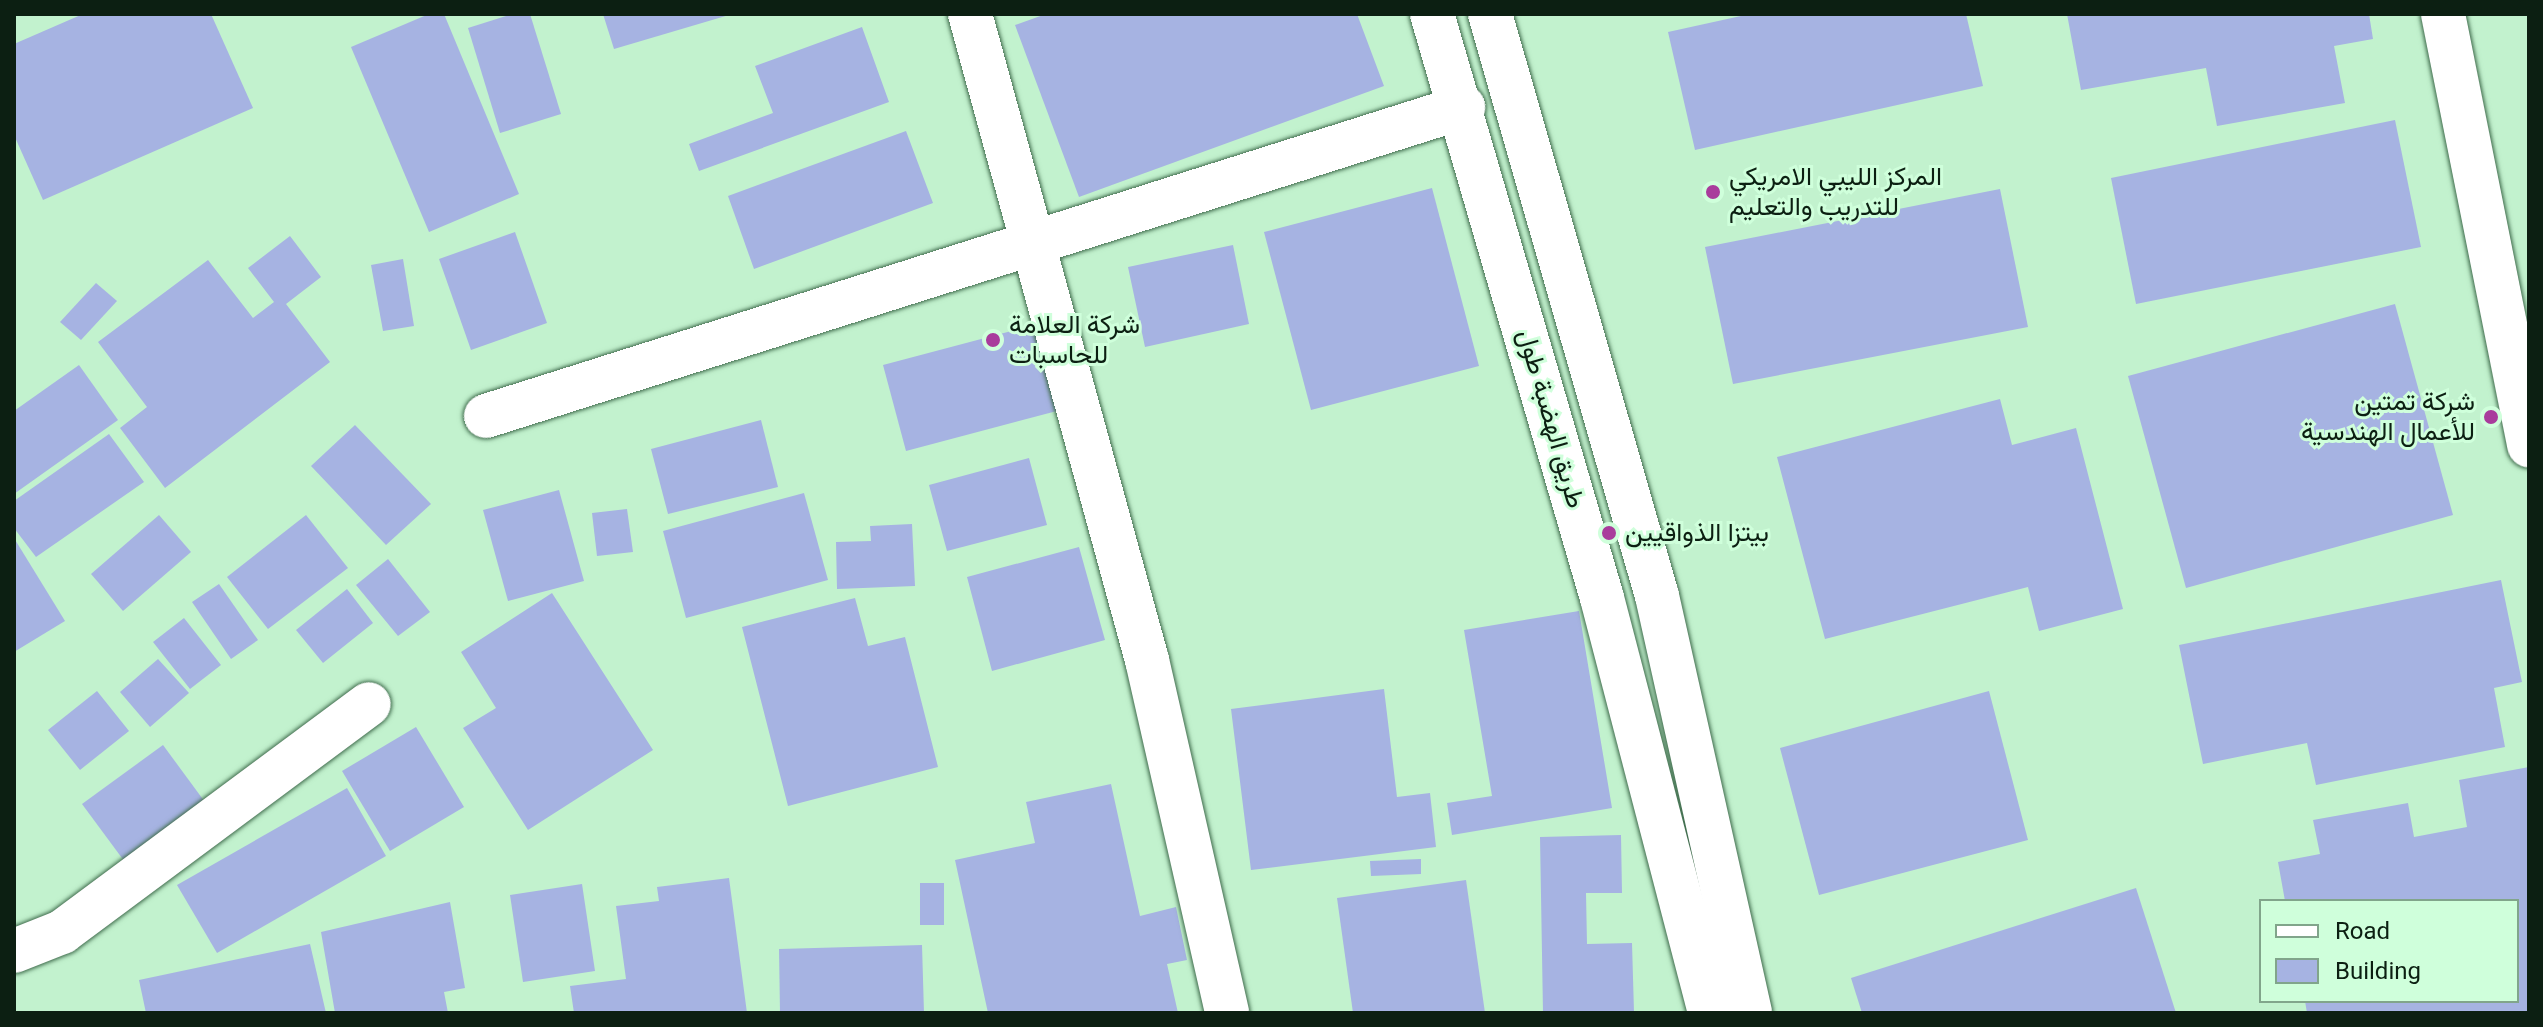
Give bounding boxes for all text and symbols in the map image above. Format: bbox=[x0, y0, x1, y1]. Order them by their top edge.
place label: المركز الليبي الامريكي للتدريب والتعليم bbox=[1729, 161, 1942, 222]
marker: المركز الليبي الامريكي للتدريب والتعليم bbox=[1704, 183, 1722, 201]
place label: شركة العلامة للحاسبات bbox=[1009, 309, 1140, 370]
street label: طريق الهضبة طول bbox=[1511, 326, 1591, 512]
marker: شركة العلامة للحاسبات bbox=[984, 331, 1002, 349]
place label: شركة تمتين للأعمال الهندسية bbox=[2301, 386, 2475, 448]
marker: شركة تمتين للأعمال الهندسية bbox=[2482, 408, 2500, 426]
place label: بيتزا الذواقيين bbox=[1625, 517, 1769, 549]
marker: بيتزا الذواقيين bbox=[1600, 524, 1618, 542]
legend bbox=[2259, 899, 2519, 1003]
text: Road bbox=[2335, 917, 2390, 945]
text: Building bbox=[2335, 957, 2421, 985]

